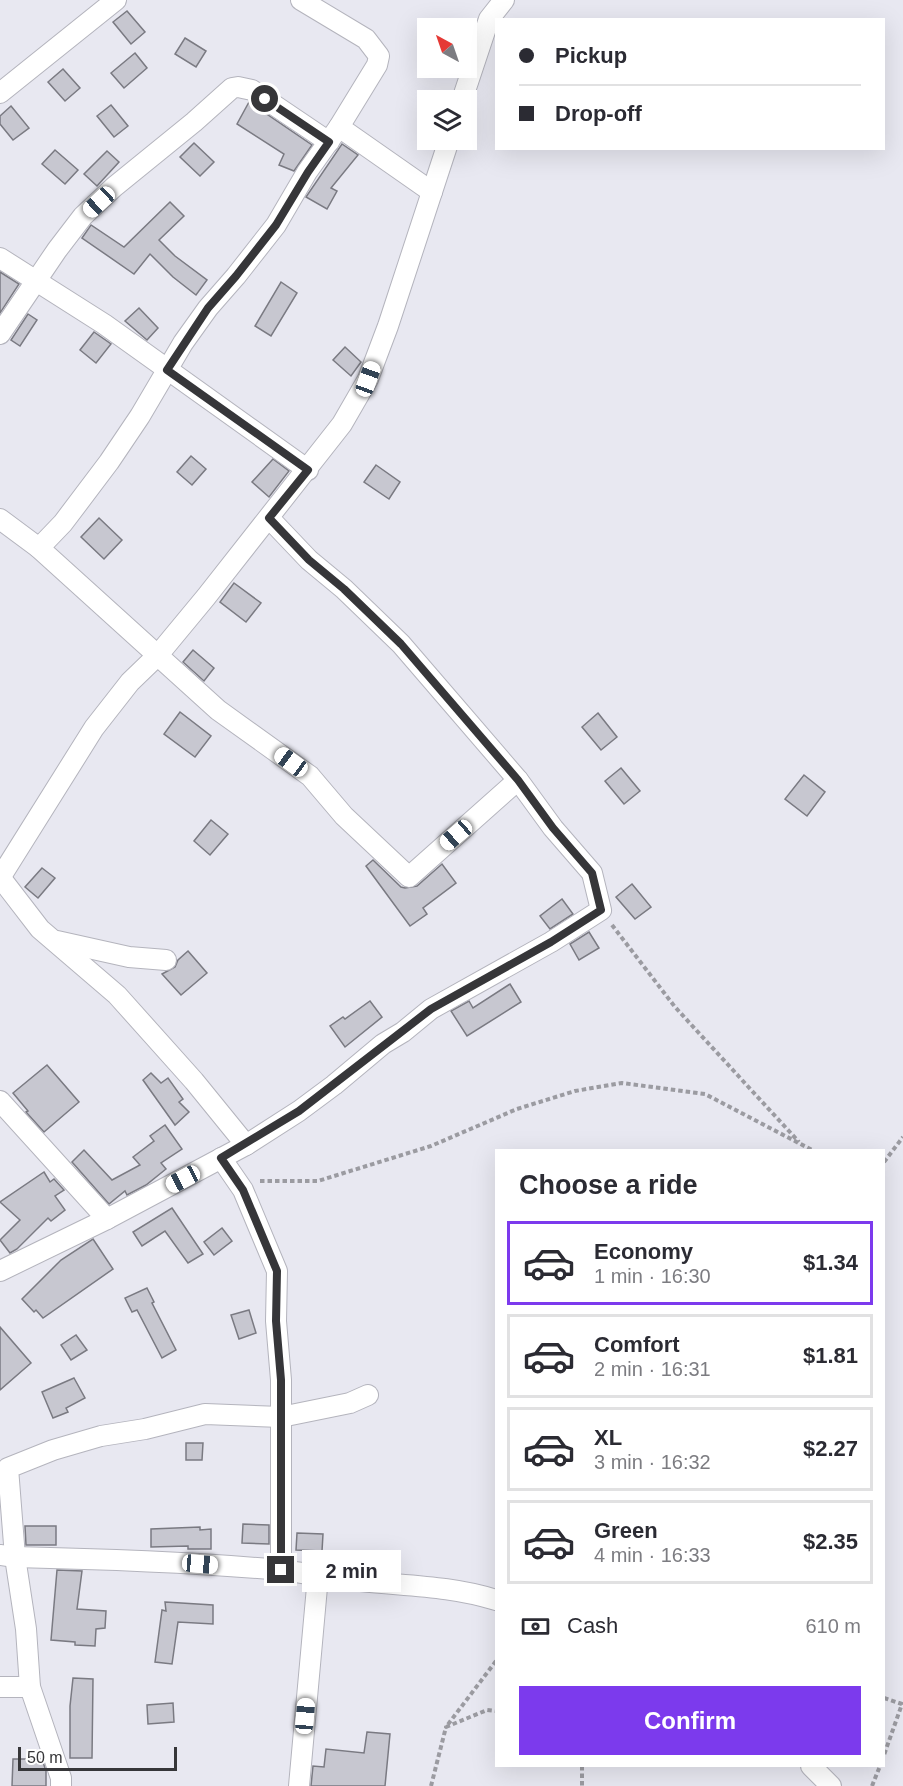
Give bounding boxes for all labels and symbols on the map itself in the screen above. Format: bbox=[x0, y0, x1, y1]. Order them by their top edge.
north arrow bbox=[417, 18, 477, 78]
route start bbox=[251, 85, 278, 112]
car bbox=[80, 183, 118, 221]
car bbox=[353, 359, 383, 399]
car bbox=[271, 744, 311, 780]
car bbox=[437, 816, 475, 854]
car bbox=[163, 1163, 203, 1195]
callout: 2 min bbox=[302, 1549, 401, 1591]
car bbox=[181, 1553, 219, 1575]
route end bbox=[267, 1556, 294, 1583]
car bbox=[294, 1697, 316, 1735]
scale bar bbox=[18, 1744, 177, 1772]

